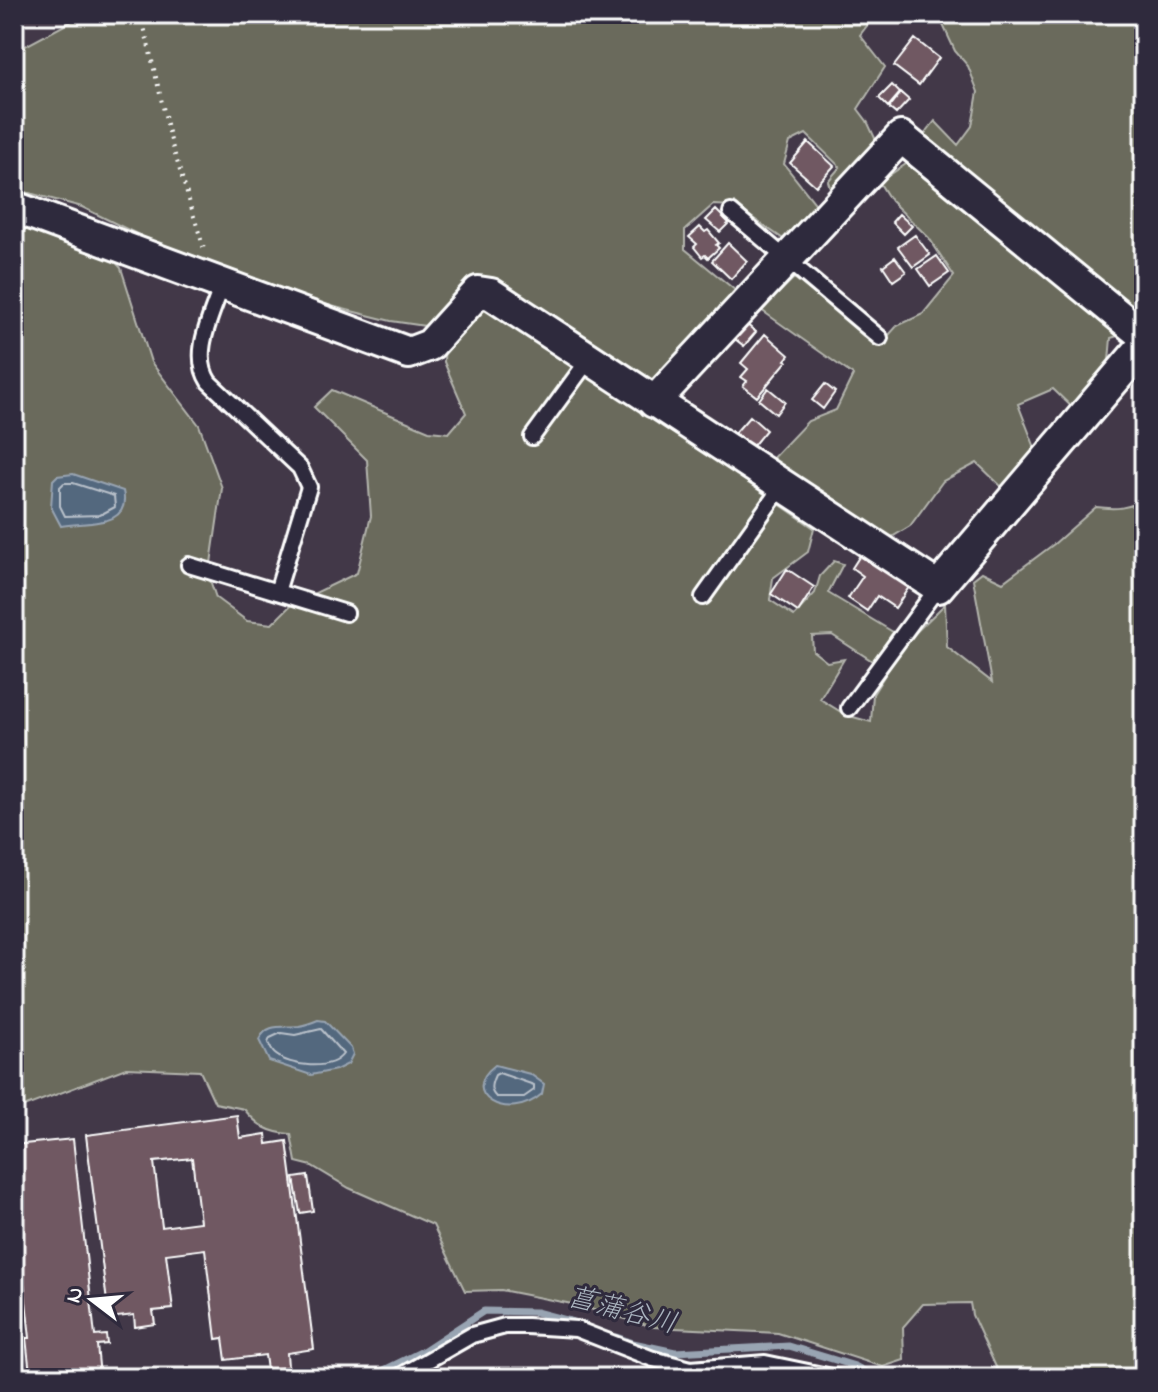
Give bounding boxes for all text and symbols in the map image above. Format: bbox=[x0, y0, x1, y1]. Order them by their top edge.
north arrow bbox=[52, 1260, 132, 1340]
water label: 菖蒲谷川 bbox=[563, 1278, 681, 1346]
text: N bbox=[58, 1284, 93, 1307]

